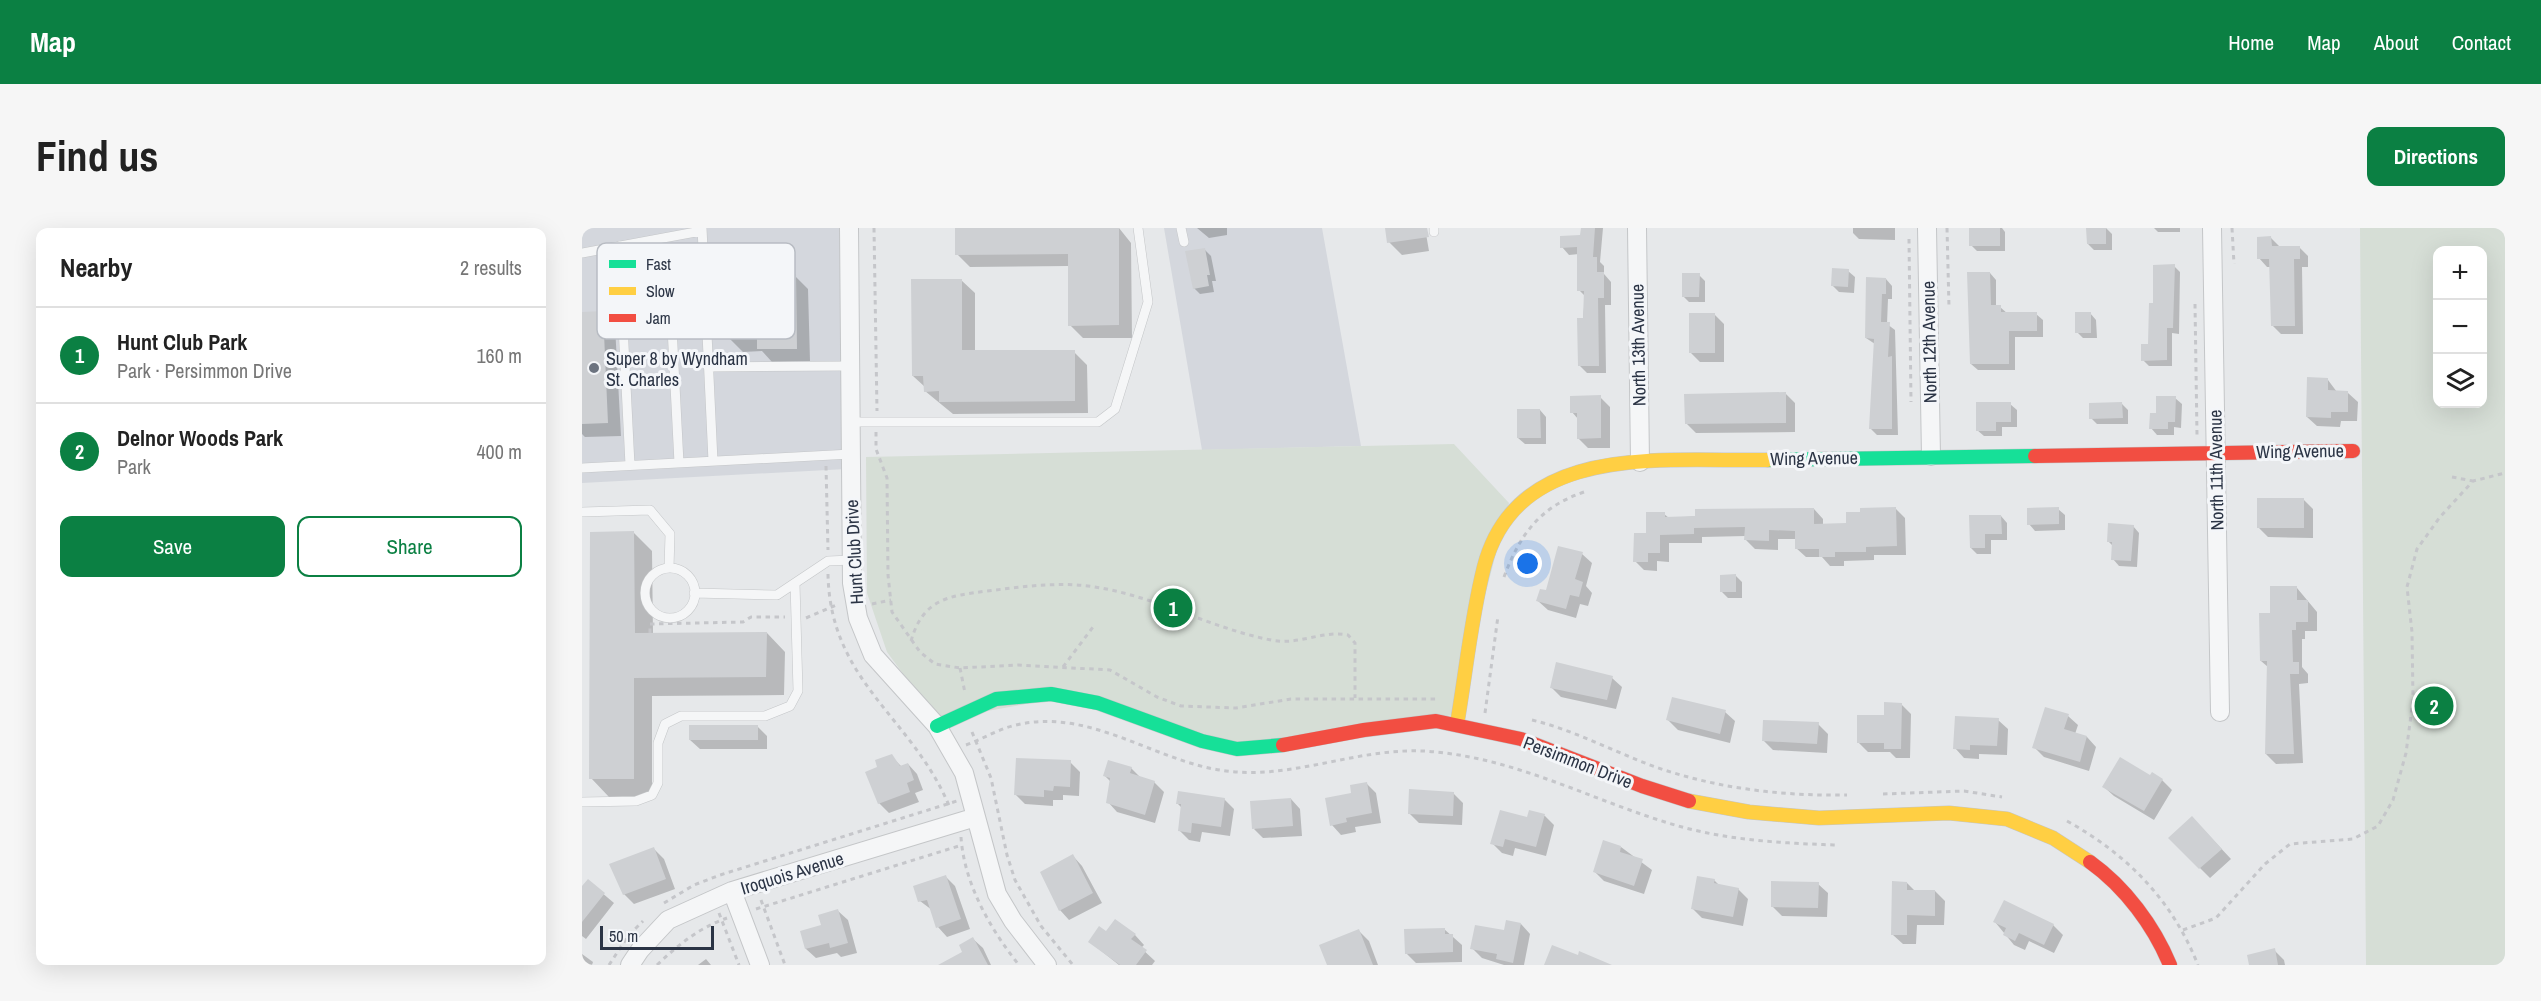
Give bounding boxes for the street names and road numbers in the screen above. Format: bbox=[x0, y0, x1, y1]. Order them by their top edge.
street label: North 12th Avenue bbox=[1915, 281, 1943, 403]
street label: North 13th Avenue bbox=[1624, 284, 1652, 406]
street label: North 11th Avenue bbox=[2202, 409, 2230, 531]
street label: Wing Avenue bbox=[2256, 438, 2344, 464]
street label: Wing Avenue bbox=[1770, 445, 1858, 471]
street label: Hunt Club Drive bbox=[839, 499, 869, 605]
street label: Persimmon Drive bbox=[1520, 730, 1636, 794]
street label: Iroquois Avenue bbox=[737, 845, 847, 901]

